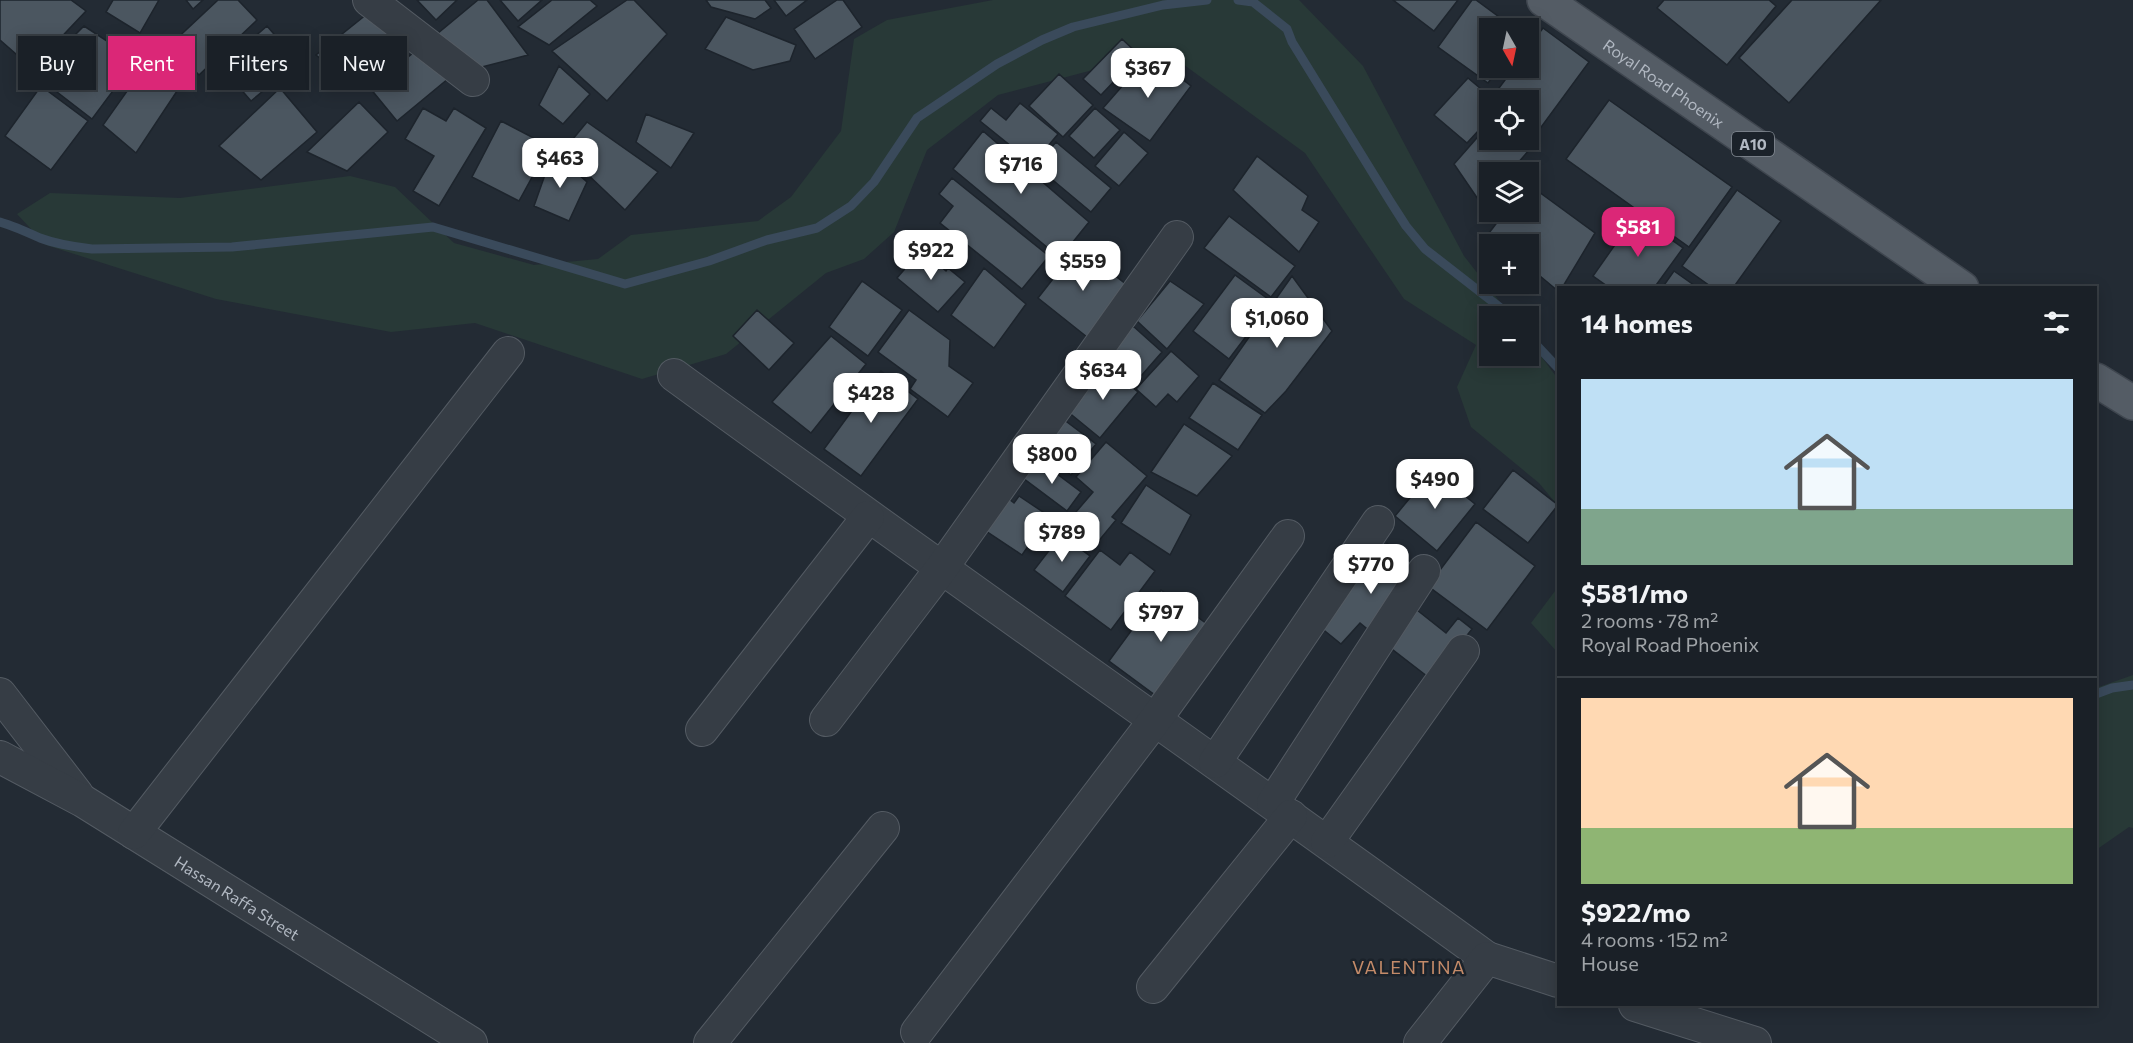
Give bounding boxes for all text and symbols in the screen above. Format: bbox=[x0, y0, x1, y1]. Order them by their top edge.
north arrow bbox=[1479, 18, 1539, 78]
map controls bbox=[1479, 18, 1539, 366]
street label: Royal Road Phoenix bbox=[1600, 35, 1729, 131]
chip: Buy bbox=[18, 36, 96, 90]
chip: Rent bbox=[108, 36, 195, 90]
chip: Filters bbox=[207, 36, 309, 90]
chip: New bbox=[321, 36, 407, 90]
pin: $367 bbox=[1112, 48, 1184, 99]
text: $367 bbox=[1125, 55, 1171, 79]
button: locate bbox=[1479, 90, 1539, 150]
road number: A10 bbox=[1732, 132, 1774, 156]
pin: $463 bbox=[524, 138, 596, 189]
pin: $716 bbox=[985, 144, 1057, 195]
text: $463 bbox=[536, 145, 584, 169]
text: $716 bbox=[999, 151, 1043, 175]
button: layers bbox=[1479, 162, 1539, 222]
pin: $581 bbox=[1602, 207, 1674, 258]
text: $581 bbox=[1616, 214, 1660, 238]
pin: $922 bbox=[895, 230, 967, 281]
button: + bbox=[1479, 234, 1539, 294]
text: $922 bbox=[908, 237, 954, 261]
pin: $559 bbox=[1047, 241, 1119, 292]
text: $559 bbox=[1059, 248, 1107, 272]
pin: $1,060 bbox=[1228, 298, 1326, 349]
text: $1,060 bbox=[1245, 305, 1309, 329]
button: − bbox=[1479, 306, 1539, 366]
icon: filters bbox=[2040, 306, 2073, 339]
text: 14 homes bbox=[1581, 307, 1693, 338]
pin: $634 bbox=[1067, 350, 1139, 401]
text: $634 bbox=[1079, 357, 1127, 381]
pin: $428 bbox=[835, 373, 907, 424]
text: $428 bbox=[847, 380, 895, 404]
icon: home bbox=[1773, 418, 1881, 526]
pin: $800 bbox=[1016, 434, 1088, 485]
text: $800 bbox=[1027, 441, 1077, 465]
pin: $490 bbox=[1399, 459, 1471, 510]
text: $490 bbox=[1410, 466, 1460, 490]
pin: $789 bbox=[1026, 512, 1098, 563]
text: $789 bbox=[1038, 519, 1086, 543]
pin: $770 bbox=[1335, 544, 1407, 595]
text: $770 bbox=[1348, 551, 1394, 575]
text: $581/mo bbox=[1581, 577, 1688, 608]
pin: $797 bbox=[1125, 592, 1197, 643]
text: $797 bbox=[1138, 599, 1184, 623]
text: 2 rooms · 78 m² bbox=[1581, 608, 1718, 632]
text: Royal Road Phoenix bbox=[1581, 632, 1759, 656]
icon: home bbox=[1773, 737, 1881, 845]
street label: Hassan Raffa Street bbox=[172, 851, 304, 944]
text: $922/mo bbox=[1581, 896, 1691, 927]
text: 4 rooms · 152 m² bbox=[1581, 927, 1728, 951]
text: House bbox=[1581, 951, 1639, 975]
district label: VALENTINA bbox=[1352, 956, 1466, 978]

